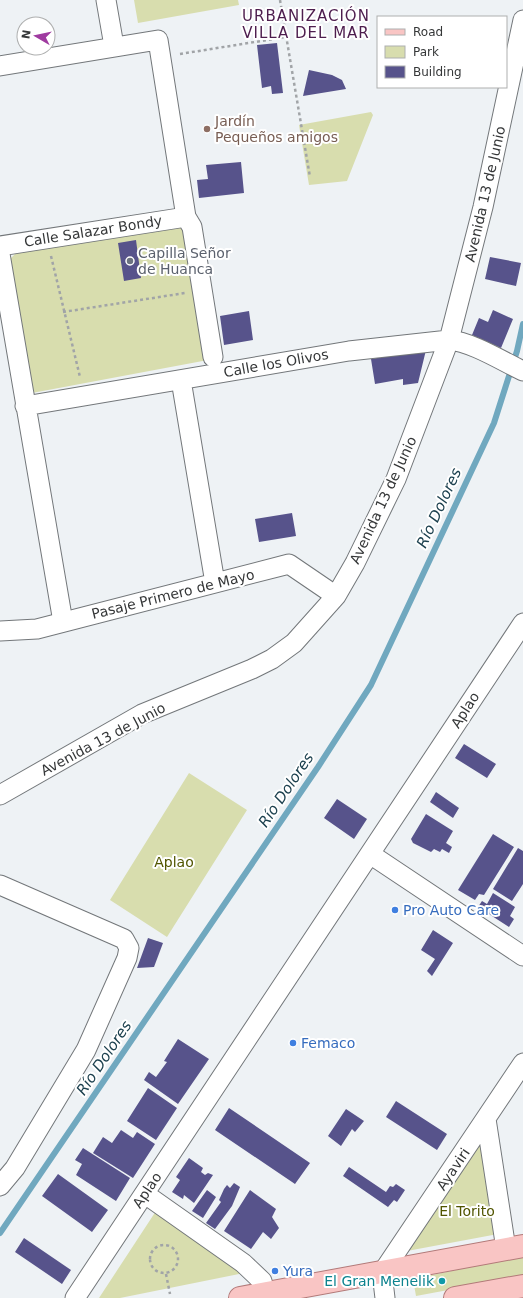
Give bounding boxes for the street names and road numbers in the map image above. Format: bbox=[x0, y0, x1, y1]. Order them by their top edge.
street label: Avenida 13 de Junio bbox=[462, 125, 508, 263]
street label: Calle Salazar Bondy bbox=[23, 212, 163, 250]
street label: Calle los Olivos bbox=[222, 346, 330, 380]
street label: Avenida 13 de Junio bbox=[346, 434, 420, 566]
street label: Pasaje Primero de Mayo bbox=[90, 566, 256, 622]
street label: Aplao bbox=[448, 689, 482, 731]
street label: Avenida 13 de Junio bbox=[38, 699, 168, 779]
street label: Ayaviri bbox=[433, 1145, 473, 1193]
street label: Aplao bbox=[129, 1169, 165, 1211]

